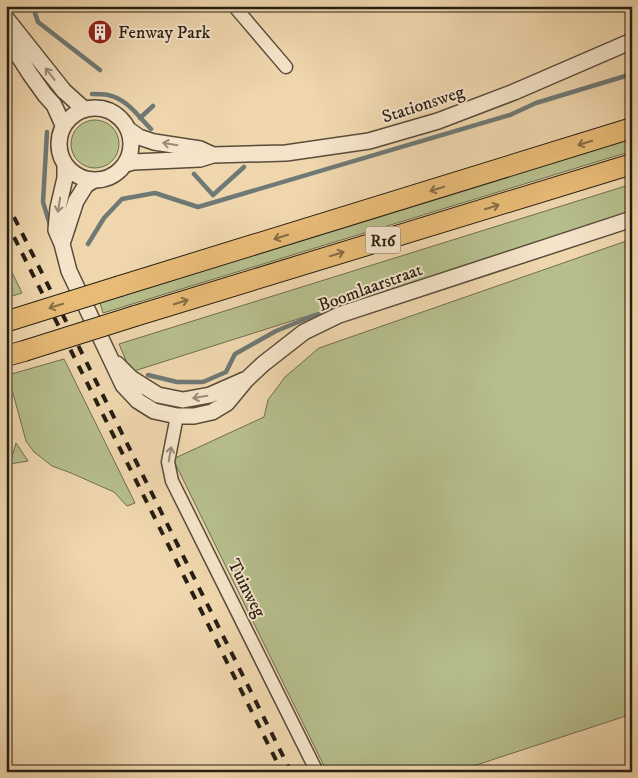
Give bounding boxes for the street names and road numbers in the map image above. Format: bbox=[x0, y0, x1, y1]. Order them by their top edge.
street label: Stationsweg bbox=[379, 81, 467, 129]
road number: R16 bbox=[366, 226, 400, 254]
street label: Boomlaarstraat bbox=[315, 259, 426, 317]
street label: Tuinweg bbox=[222, 556, 270, 622]

